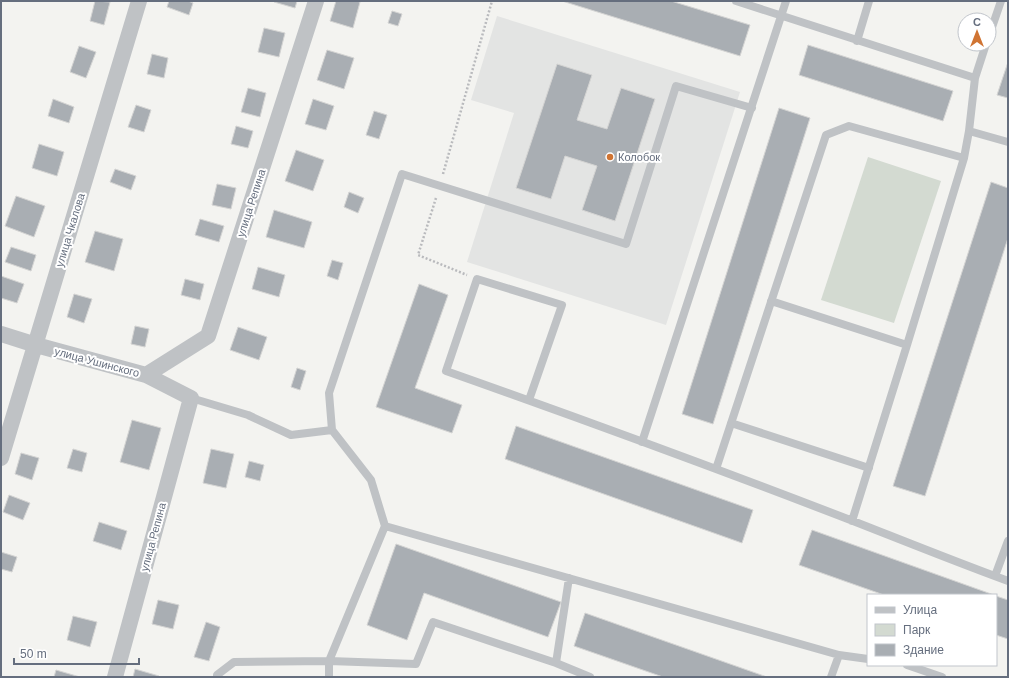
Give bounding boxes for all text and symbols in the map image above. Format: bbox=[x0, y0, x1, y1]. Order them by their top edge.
north arrow bbox=[957, 12, 997, 52]
text: С bbox=[973, 16, 981, 28]
place label: Колобок bbox=[618, 151, 660, 163]
marker: Колобок bbox=[605, 152, 615, 162]
street label: улица Репина bbox=[234, 167, 268, 238]
street label: улица Чкалова bbox=[53, 191, 87, 268]
street label: улица Ушинского bbox=[53, 345, 141, 379]
street label: улица Репина bbox=[138, 501, 168, 573]
legend bbox=[867, 594, 997, 666]
text: Улица bbox=[903, 603, 937, 617]
text: Парк bbox=[903, 623, 931, 637]
scale bar bbox=[14, 640, 139, 666]
text: Здание bbox=[903, 643, 944, 657]
text: 50 m bbox=[20, 647, 47, 661]

